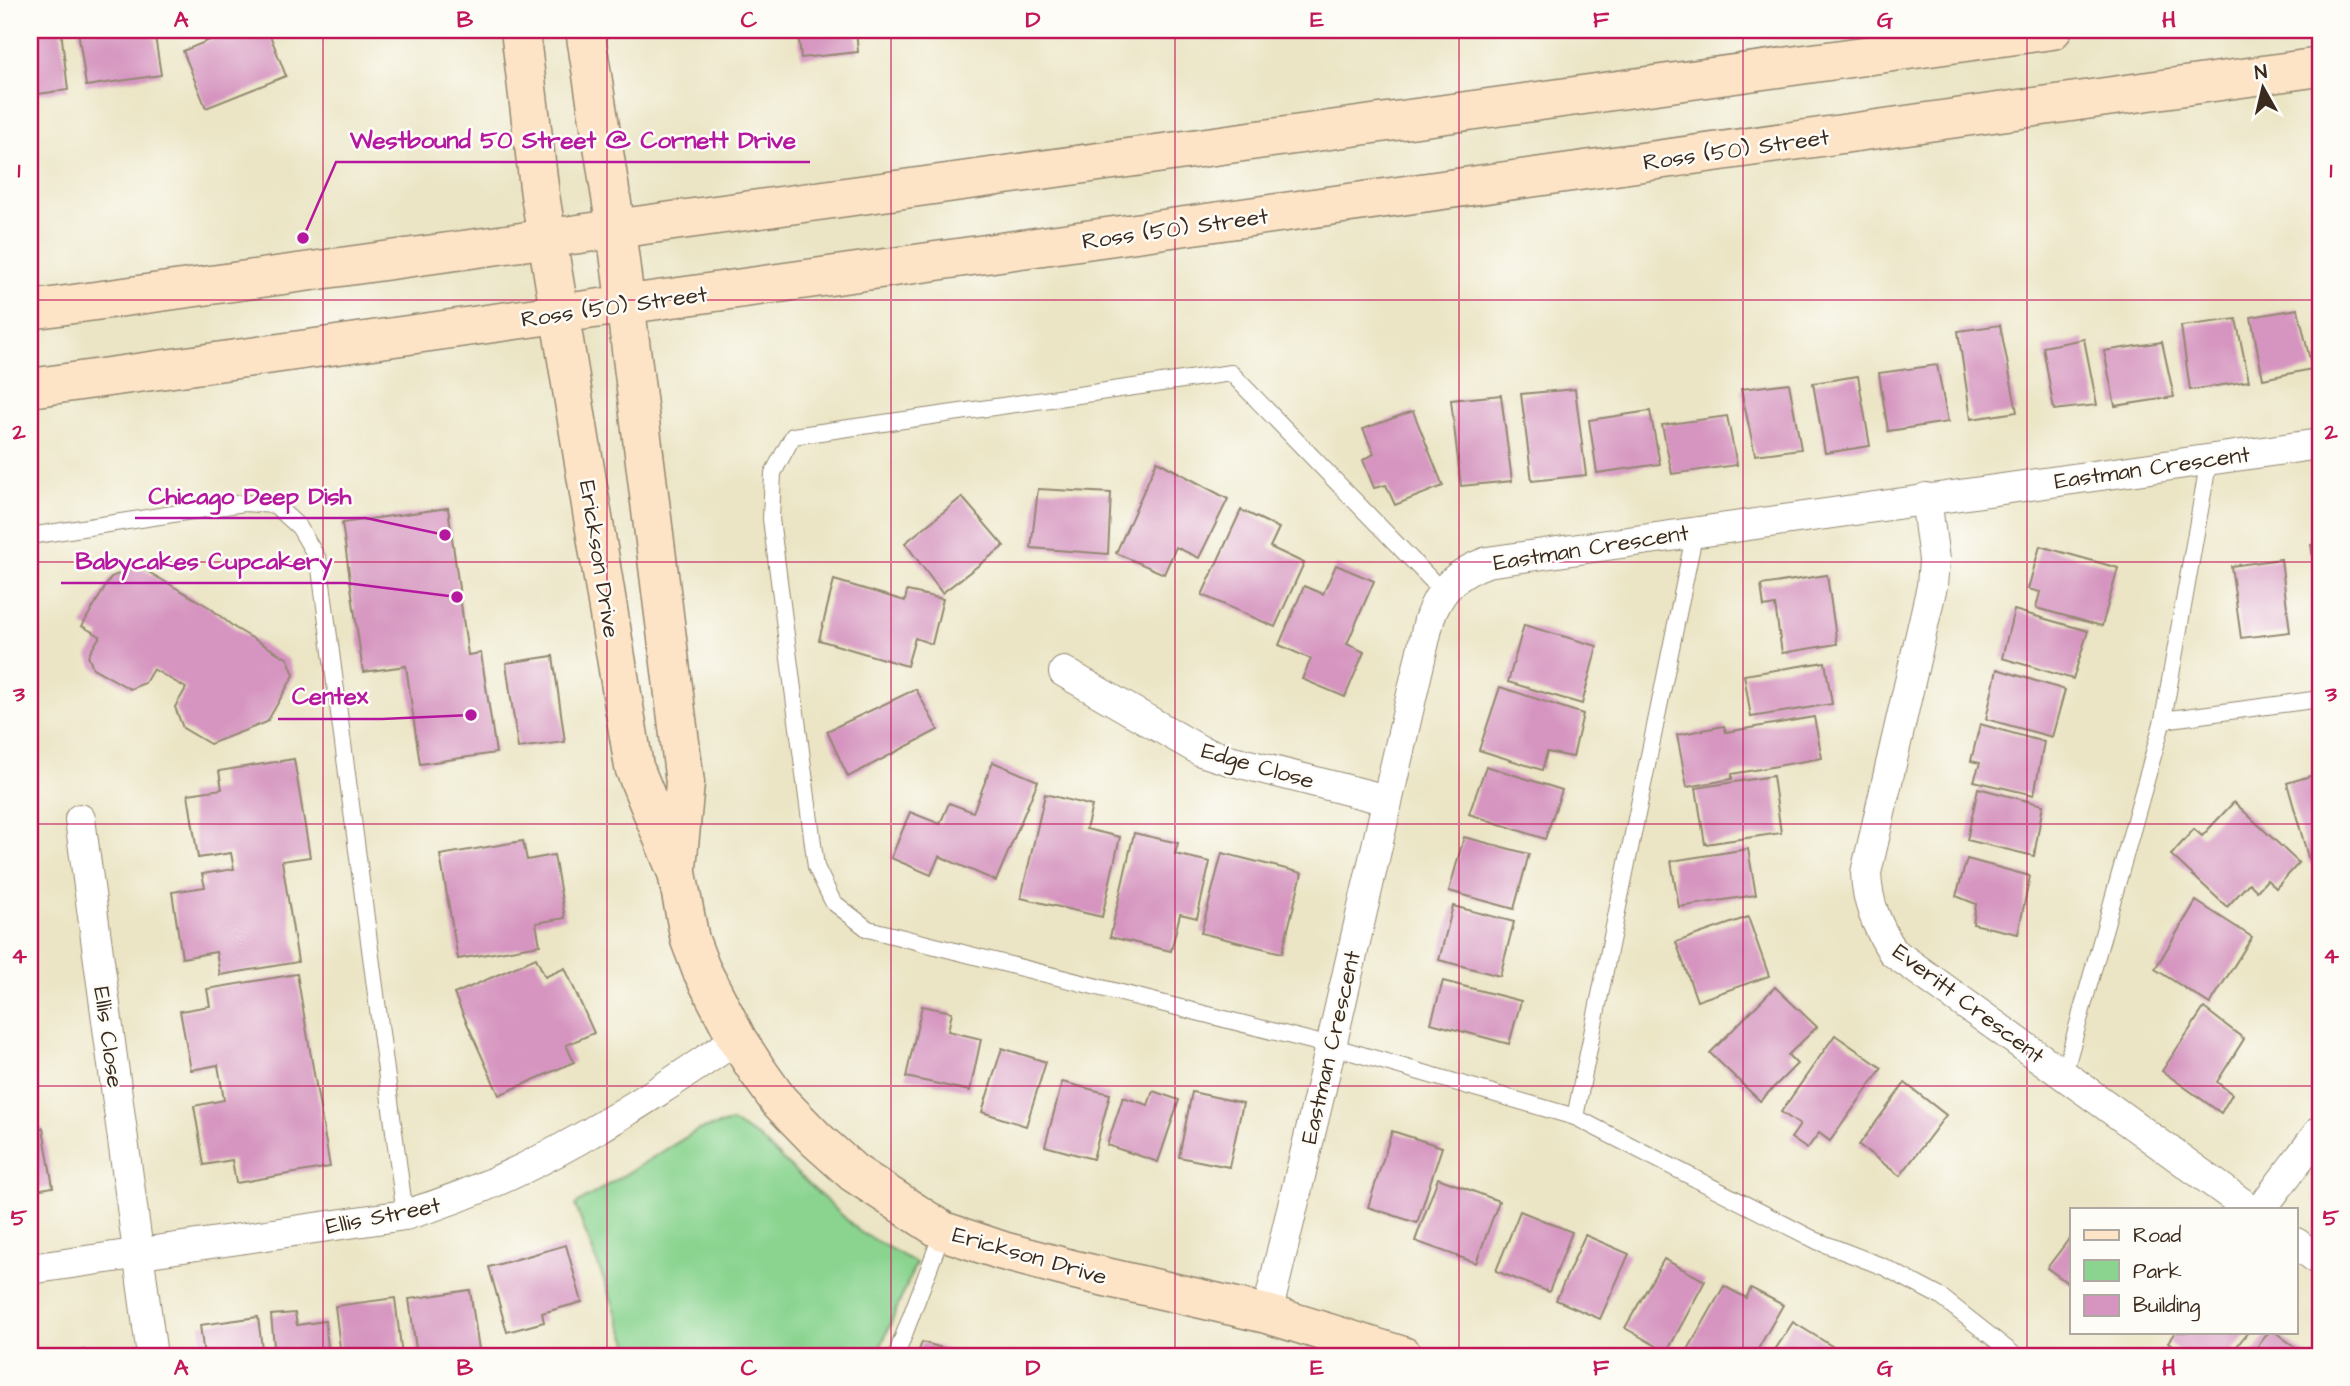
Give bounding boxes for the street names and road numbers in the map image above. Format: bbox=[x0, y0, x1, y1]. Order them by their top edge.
street label: Ross (50) Street bbox=[1641, 121, 1832, 179]
street label: Ross (50) Street bbox=[1080, 200, 1271, 258]
street label: Ross (50) Street bbox=[519, 278, 710, 336]
street label: Eastman Crescent bbox=[2052, 438, 2253, 498]
street label: Erickson Drive bbox=[571, 478, 627, 640]
street label: Eastman Crescent bbox=[1491, 517, 1692, 579]
street label: Edge Close bbox=[1197, 735, 1318, 798]
street label: Everitt Crescent bbox=[1886, 936, 2052, 1072]
street label: Eastman Crescent bbox=[1293, 947, 1369, 1147]
street label: Ellis Close bbox=[85, 984, 131, 1090]
street label: Ellis Street bbox=[323, 1189, 444, 1243]
street label: Erickson Drive bbox=[949, 1219, 1111, 1293]

